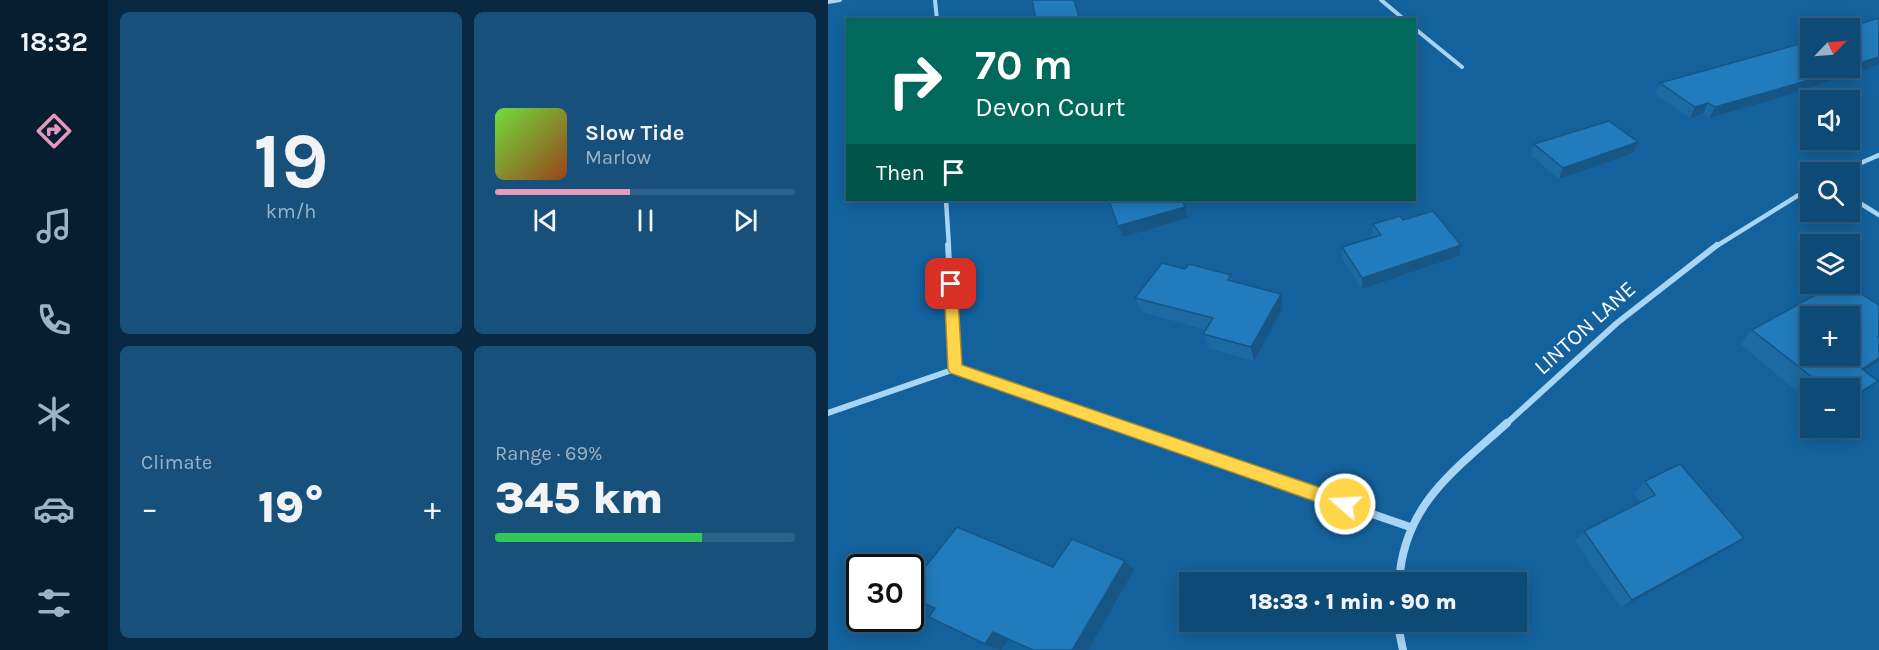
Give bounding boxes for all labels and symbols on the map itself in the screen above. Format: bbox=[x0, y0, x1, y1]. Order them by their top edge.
north arrow bbox=[1800, 18, 1860, 78]
pin bbox=[925, 258, 976, 309]
street label: LINTON LANE bbox=[1529, 276, 1641, 380]
position arrow bbox=[1313, 472, 1377, 536]
speed limit sign: 30 bbox=[846, 554, 924, 632]

